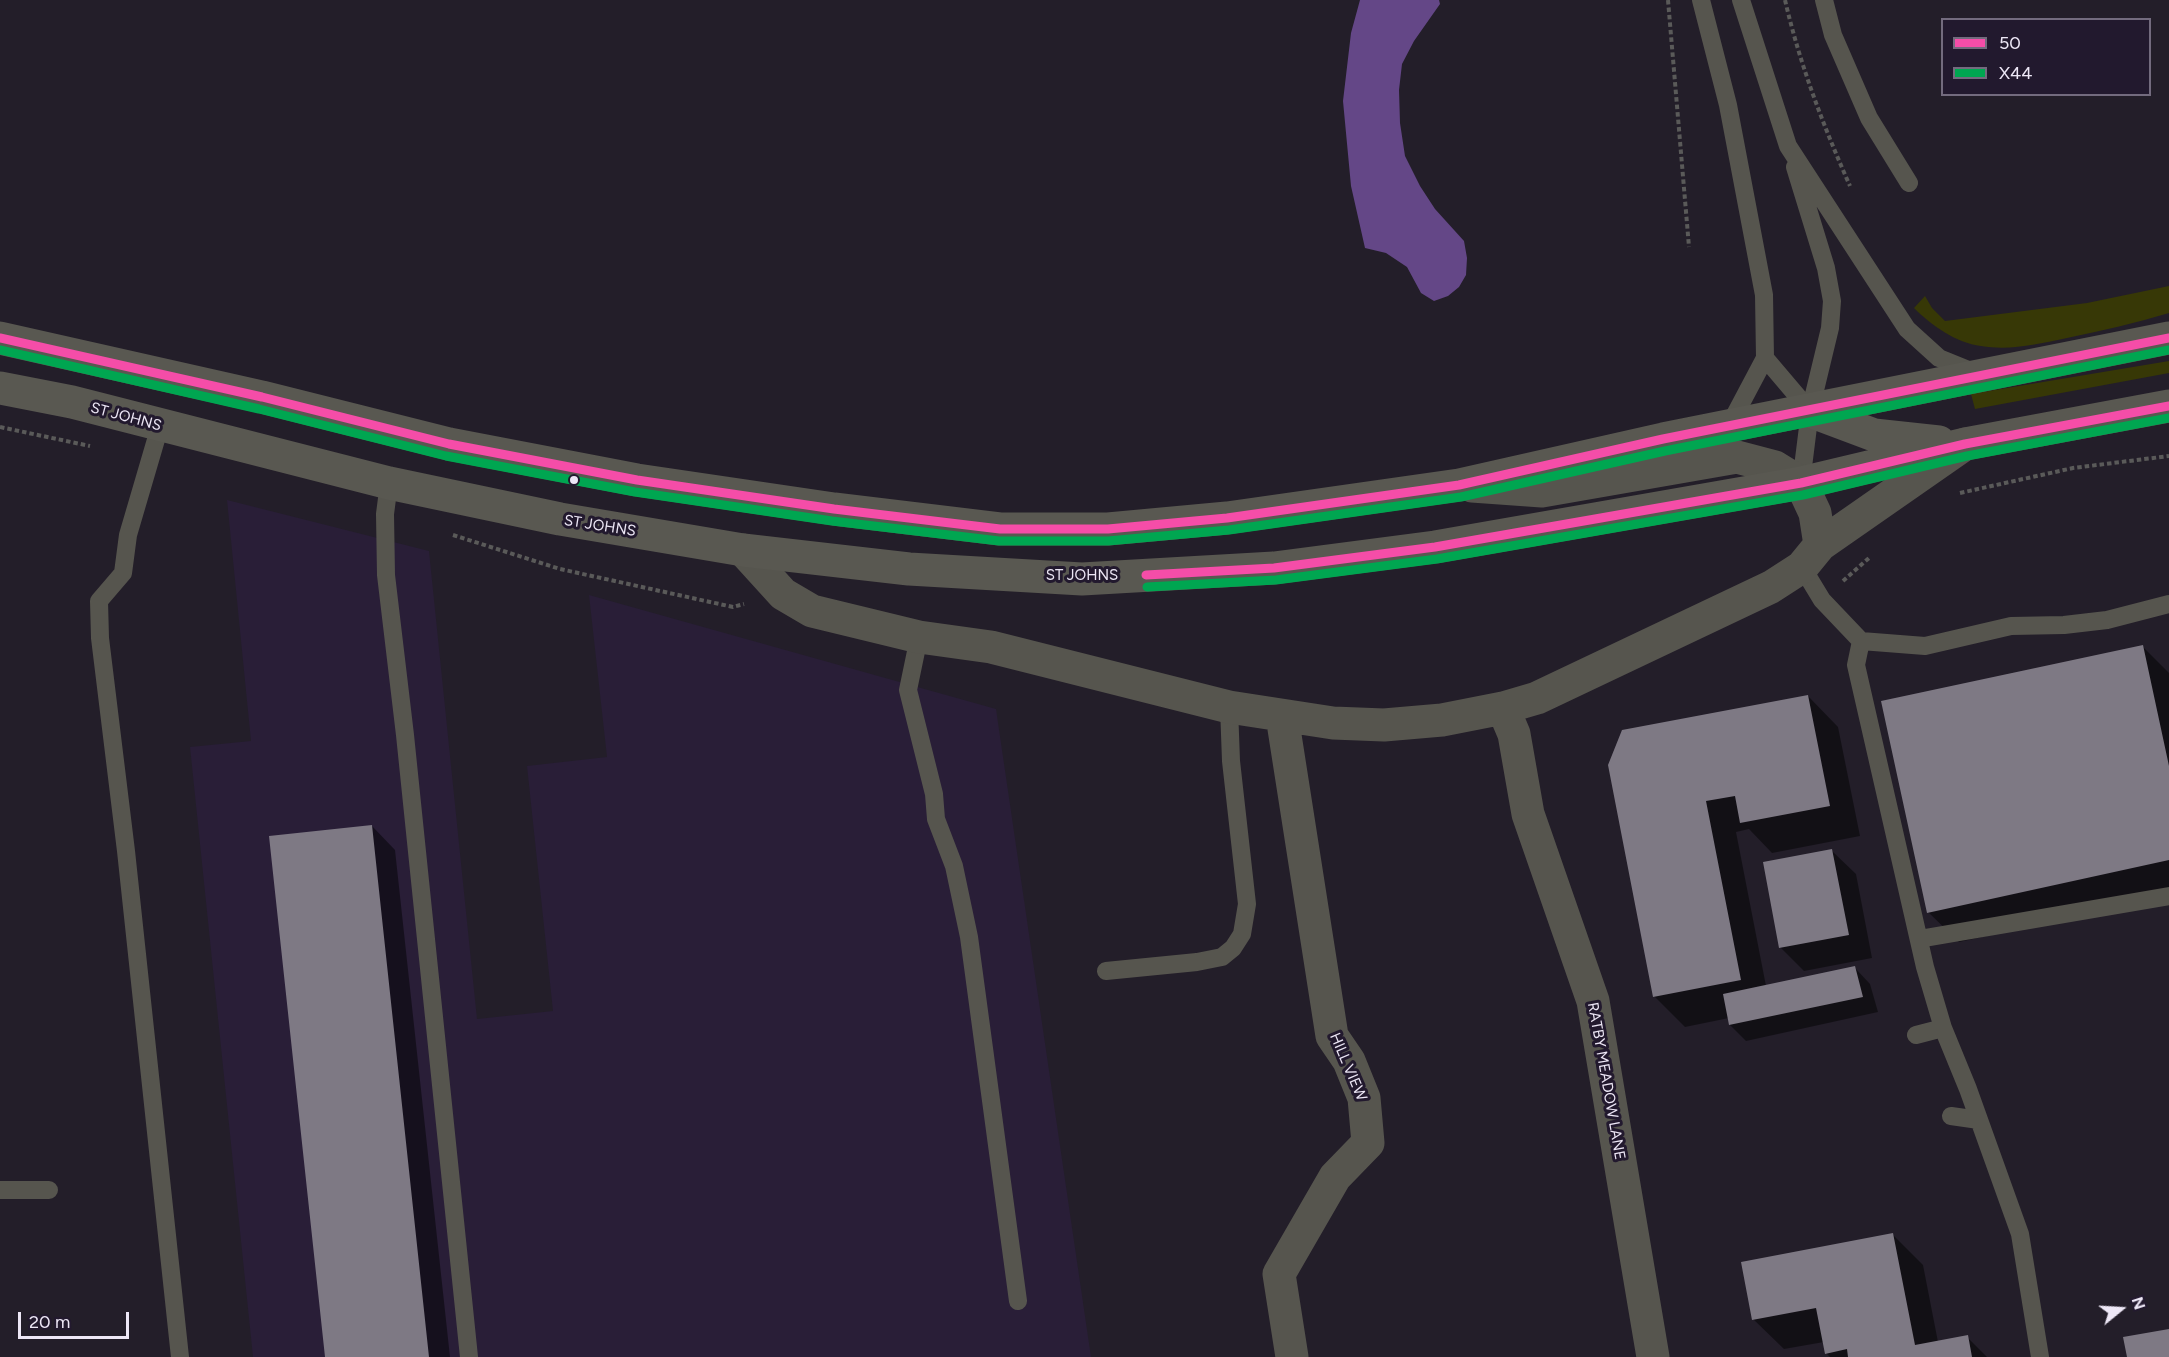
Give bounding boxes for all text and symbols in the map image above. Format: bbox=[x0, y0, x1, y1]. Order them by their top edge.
legend bbox=[1941, 18, 2151, 96]
text: 50 bbox=[1999, 32, 2021, 54]
text: X44 bbox=[1999, 62, 2032, 84]
street label: ST JOHNS bbox=[89, 399, 163, 435]
unlabelled marker bbox=[568, 474, 580, 486]
street label: ST JOHNS bbox=[563, 511, 637, 541]
street label: ST JOHNS bbox=[1046, 567, 1118, 585]
street label: RATBY MEADOW LANE bbox=[1583, 1001, 1629, 1161]
street label: HILL VIEW bbox=[1326, 1030, 1370, 1104]
north arrow bbox=[2091, 1279, 2151, 1339]
text: N bbox=[2128, 1294, 2150, 1312]
scale bar bbox=[21, 1300, 132, 1338]
text: 20 m bbox=[29, 1311, 70, 1333]

